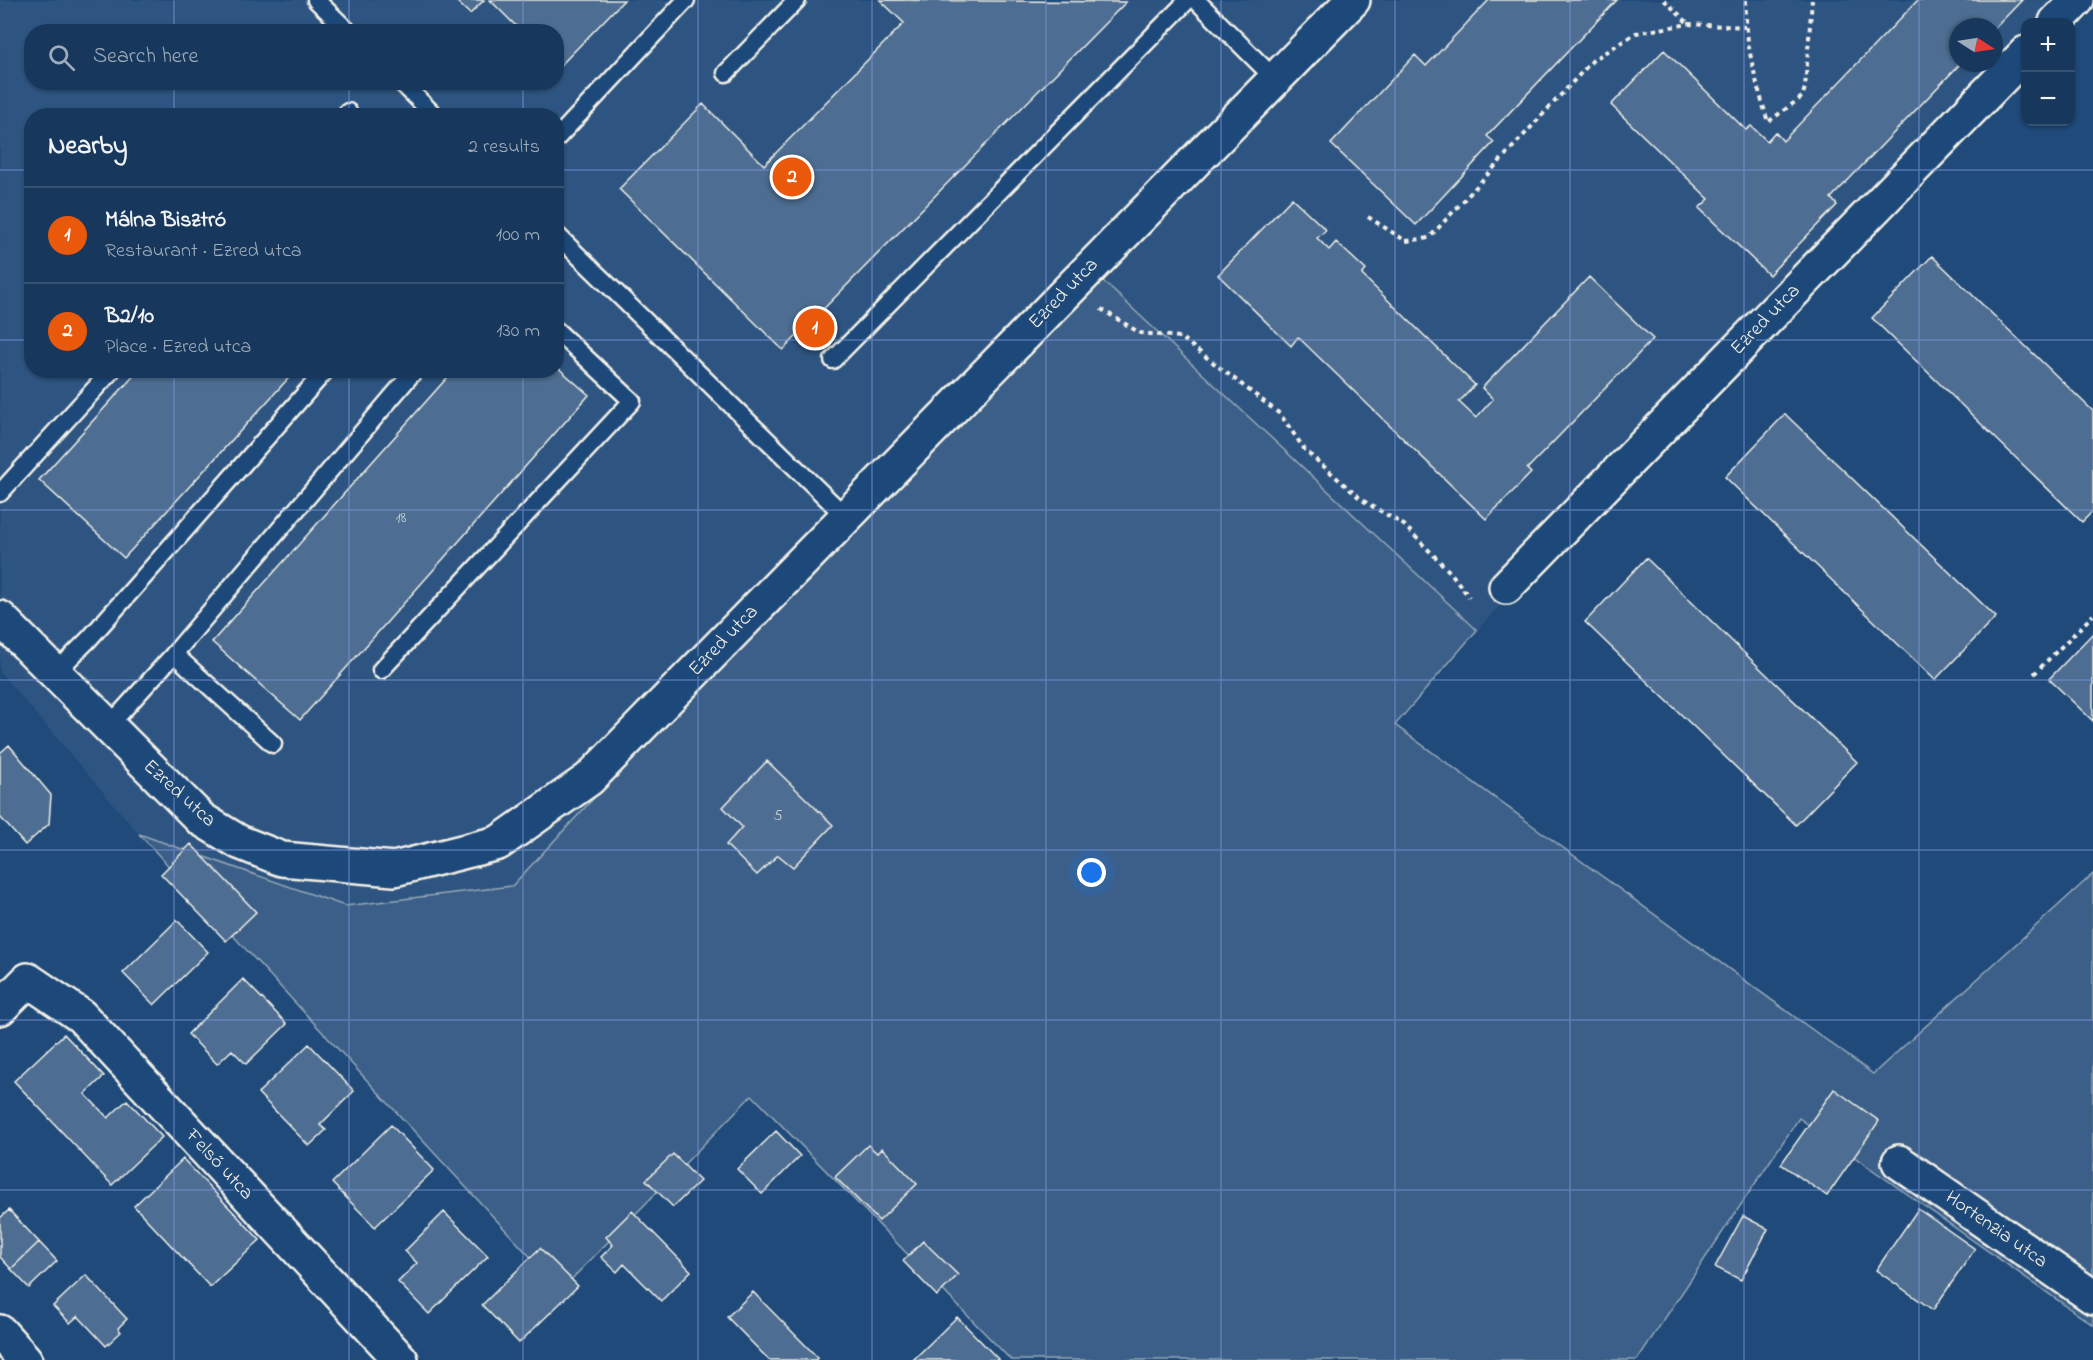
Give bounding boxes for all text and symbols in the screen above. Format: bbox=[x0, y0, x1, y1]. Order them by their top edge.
north arrow bbox=[1949, 18, 2003, 72]
map controls bbox=[2021, 18, 2075, 126]
button: + bbox=[2021, 18, 2075, 72]
search box bbox=[24, 24, 564, 90]
icon: search bbox=[45, 41, 78, 74]
text: Search here bbox=[93, 41, 198, 73]
button: − bbox=[2021, 72, 2075, 126]
text: Nearby bbox=[48, 128, 127, 166]
text: 2 results bbox=[468, 133, 540, 162]
pin: 2 bbox=[772, 154, 812, 200]
text: Málna Bisztró bbox=[105, 205, 226, 237]
text: 1 bbox=[64, 221, 71, 250]
text: 100 m bbox=[496, 221, 540, 250]
text: Restaurant · Ezred utca bbox=[105, 237, 302, 266]
street label: Ezred utca bbox=[1022, 252, 1106, 336]
street label: Ezred utca bbox=[1724, 278, 1808, 362]
text: B2/10 bbox=[105, 301, 154, 333]
pin: 1 bbox=[796, 306, 834, 350]
text: 2 bbox=[63, 317, 72, 346]
text: 130 m bbox=[496, 317, 540, 346]
text: Place · Ezred utca bbox=[105, 333, 251, 362]
house number: 18 bbox=[395, 506, 407, 530]
street label: Ezred utca bbox=[682, 599, 766, 683]
street label: Ezred utca bbox=[136, 753, 222, 835]
house number: 5 bbox=[773, 804, 783, 828]
your location bbox=[1077, 858, 1106, 887]
street label: Felső utca bbox=[177, 1122, 260, 1207]
street label: Hortenzia utca bbox=[1939, 1184, 2053, 1276]

